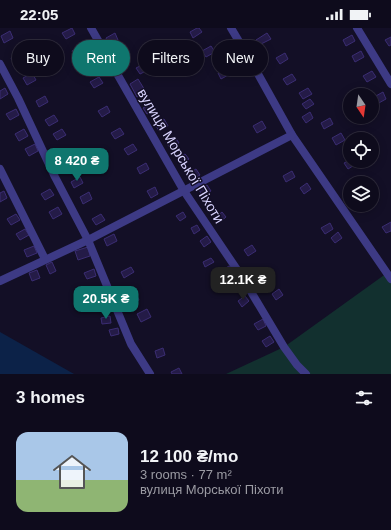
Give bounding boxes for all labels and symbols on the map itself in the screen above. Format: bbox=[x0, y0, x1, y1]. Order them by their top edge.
street label: вулиця Морської Піхоти bbox=[134, 86, 228, 226]
north arrow bbox=[343, 88, 379, 124]
pin: 8 420 ₴ bbox=[40, 148, 114, 182]
pin: 12.1K ₴ bbox=[206, 267, 280, 301]
pin: 20.5K ₴ bbox=[69, 286, 143, 320]

